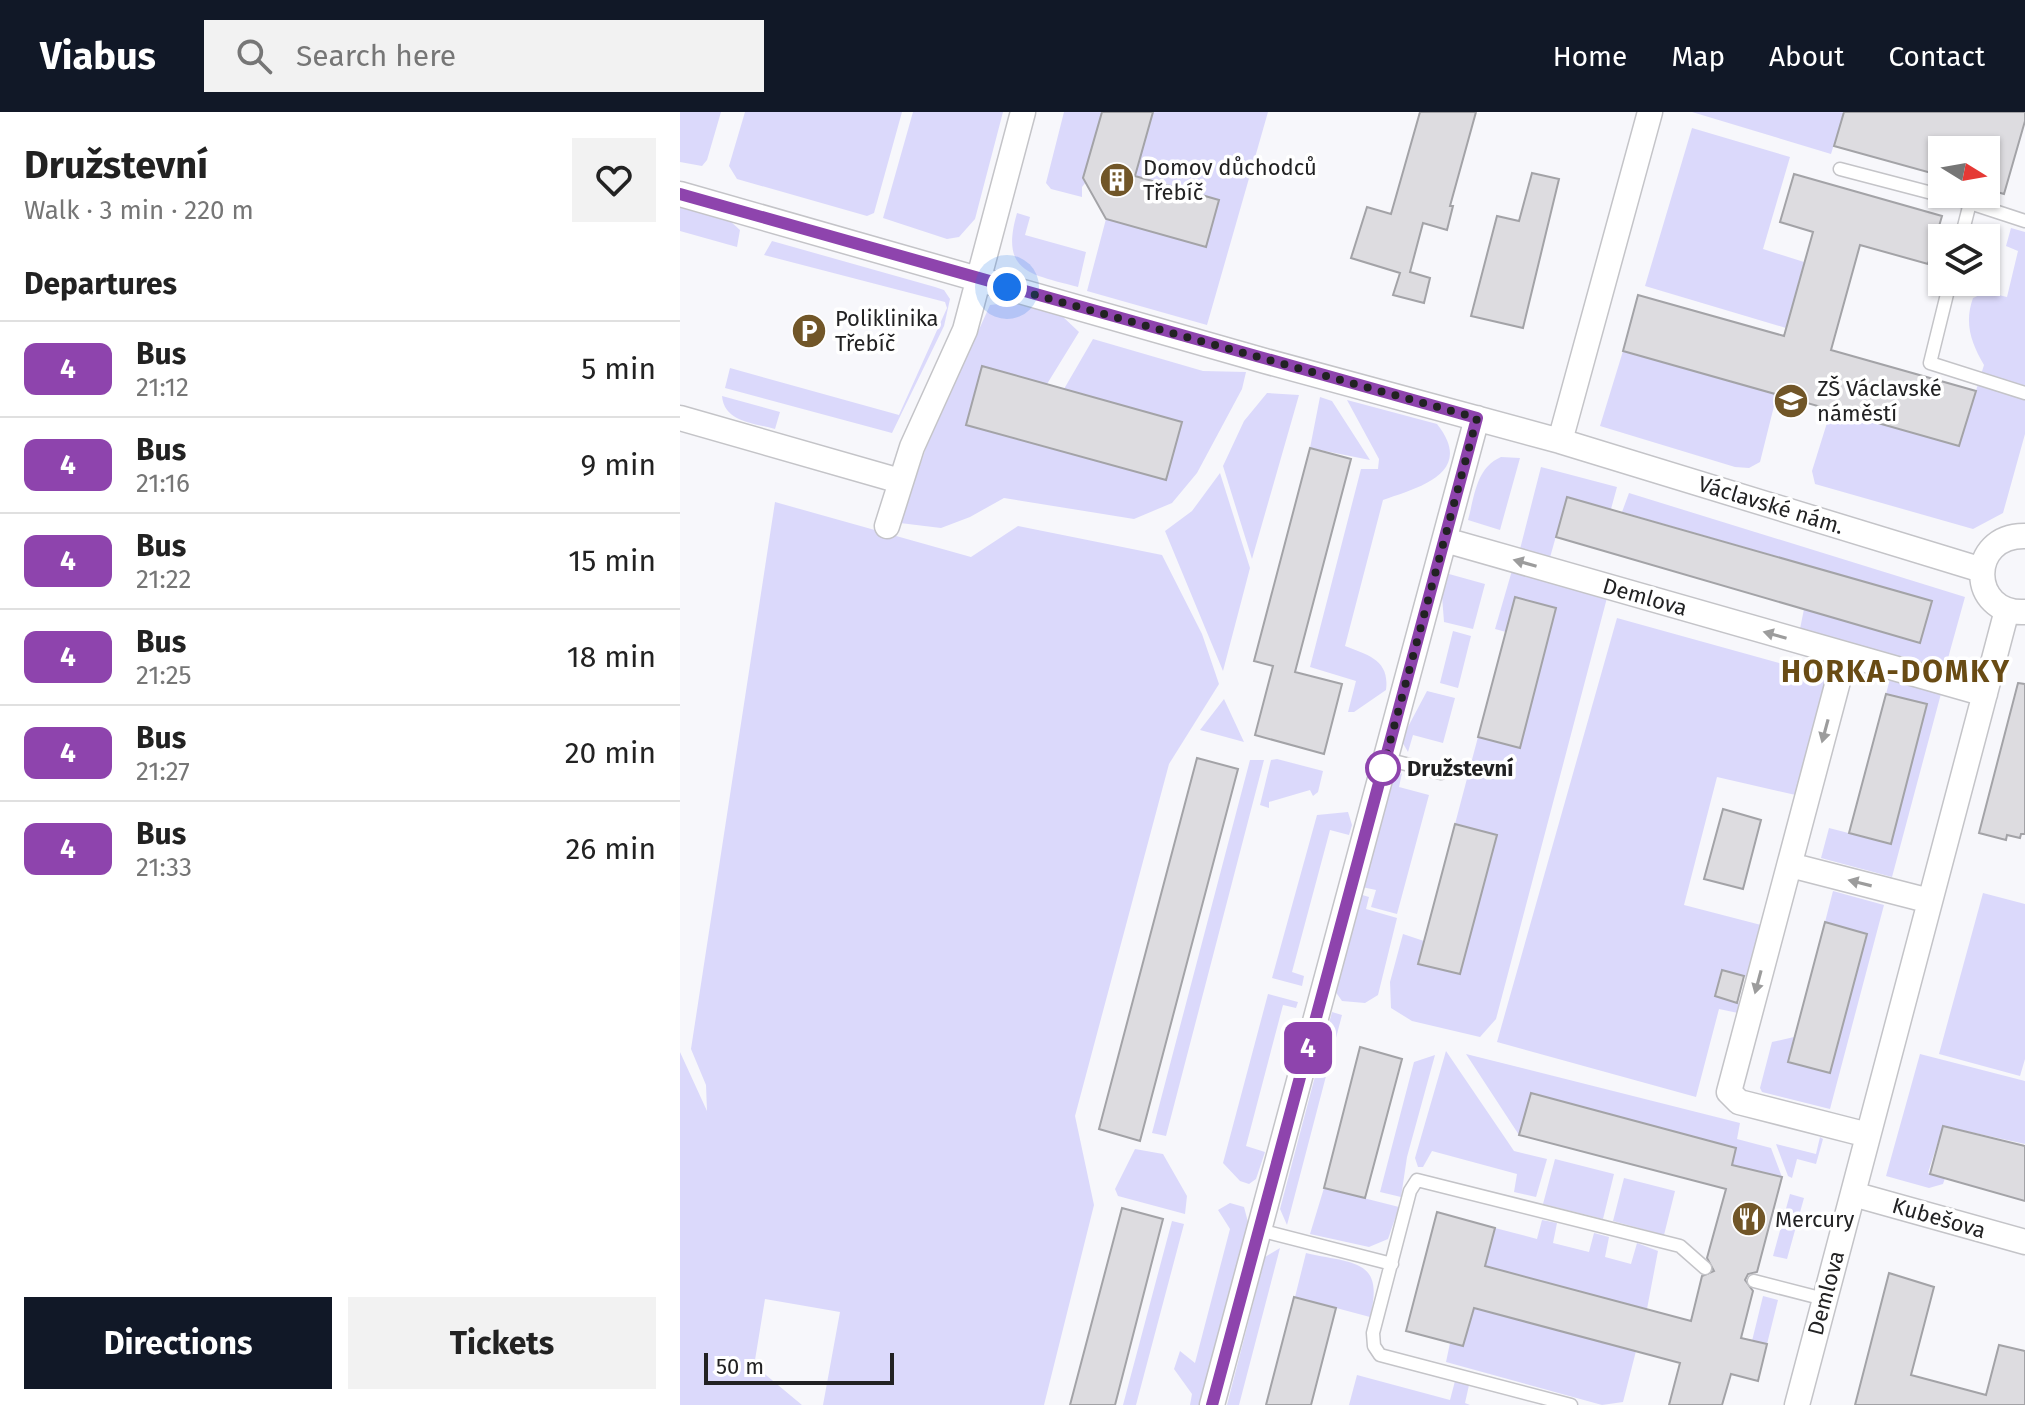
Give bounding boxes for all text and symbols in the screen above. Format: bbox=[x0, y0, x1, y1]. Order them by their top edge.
search box bbox=[204, 20, 764, 92]
text: Viabus bbox=[40, 33, 156, 79]
icon: search bbox=[232, 34, 276, 78]
text: Search here bbox=[296, 38, 456, 74]
text: Home bbox=[1553, 40, 1627, 73]
text: Map bbox=[1671, 40, 1725, 73]
text: About bbox=[1769, 40, 1844, 73]
text: Contact bbox=[1888, 40, 1985, 73]
north arrow bbox=[1928, 136, 2000, 208]
map controls bbox=[1928, 136, 2000, 296]
button: heart bbox=[572, 138, 656, 222]
text: Družstevní bbox=[24, 142, 208, 188]
place label: Domov důchodců Třebíč bbox=[1143, 154, 1317, 206]
building icon: Domov důchodců Třebíč bbox=[1098, 161, 1136, 199]
text: Walk · 3 min · 220 m bbox=[24, 195, 254, 226]
button: layers bbox=[1928, 224, 2000, 296]
text: Departures bbox=[24, 266, 177, 302]
your location bbox=[987, 267, 1027, 307]
place label: Poliklinika Třebíč bbox=[835, 305, 939, 357]
parking icon: Poliklinika Třebíč bbox=[790, 312, 828, 350]
text: Bus bbox=[136, 336, 186, 372]
text: 5 min bbox=[581, 351, 656, 387]
text: 4 bbox=[60, 352, 76, 385]
text: 21:12 bbox=[136, 372, 189, 403]
place label: ZŠ Václavské náměstí bbox=[1817, 375, 1942, 427]
school or university icon: ZŠ Václavské náměstí bbox=[1772, 382, 1810, 420]
text: Bus bbox=[136, 432, 186, 468]
text: 9 min bbox=[581, 447, 656, 483]
text: 4 bbox=[60, 448, 76, 481]
text: 21:16 bbox=[136, 468, 190, 499]
street label: Václavské nám. bbox=[1695, 470, 1847, 540]
text: Bus bbox=[136, 528, 186, 564]
text: 15 min bbox=[568, 543, 656, 579]
text: 4 bbox=[60, 544, 76, 577]
one-way arrow bbox=[1513, 556, 1538, 568]
text: 21:22 bbox=[136, 564, 191, 595]
street label: Demlova bbox=[1600, 572, 1690, 622]
text: Bus bbox=[136, 624, 186, 660]
one-way arrow bbox=[1763, 628, 1787, 641]
text: 18 min bbox=[567, 639, 656, 675]
text: 4 bbox=[60, 640, 76, 673]
district label: HORKA-DOMKY bbox=[1781, 654, 2011, 690]
text: 21:25 bbox=[136, 660, 192, 691]
one-way arrow bbox=[1818, 718, 1830, 743]
text: Bus bbox=[136, 720, 186, 756]
text: 20 min bbox=[565, 735, 656, 771]
text: 4 bbox=[60, 736, 76, 769]
marker: Družstevní bbox=[1366, 751, 1400, 785]
place label: Družstevní bbox=[1407, 755, 1514, 782]
text: 21:27 bbox=[136, 756, 190, 787]
text: Bus bbox=[136, 816, 186, 852]
text: 26 min bbox=[565, 831, 656, 867]
text: 4 bbox=[60, 832, 76, 865]
text: 21:33 bbox=[136, 852, 192, 883]
one-way arrow bbox=[1847, 877, 1872, 889]
one-way arrow bbox=[1752, 969, 1764, 994]
line badge: 4 bbox=[1282, 1022, 1334, 1074]
text: 4 bbox=[1300, 1031, 1316, 1064]
street label: Kubešova bbox=[1889, 1192, 1989, 1244]
restaurant icon: Mercury bbox=[1730, 1200, 1768, 1238]
place label: Mercury bbox=[1775, 1206, 1855, 1233]
street label: Demlova bbox=[1802, 1248, 1850, 1338]
button: Directions bbox=[24, 1297, 332, 1389]
button: Tickets bbox=[348, 1297, 656, 1389]
scale bar bbox=[704, 1349, 894, 1385]
text: 50 m bbox=[716, 1353, 764, 1380]

